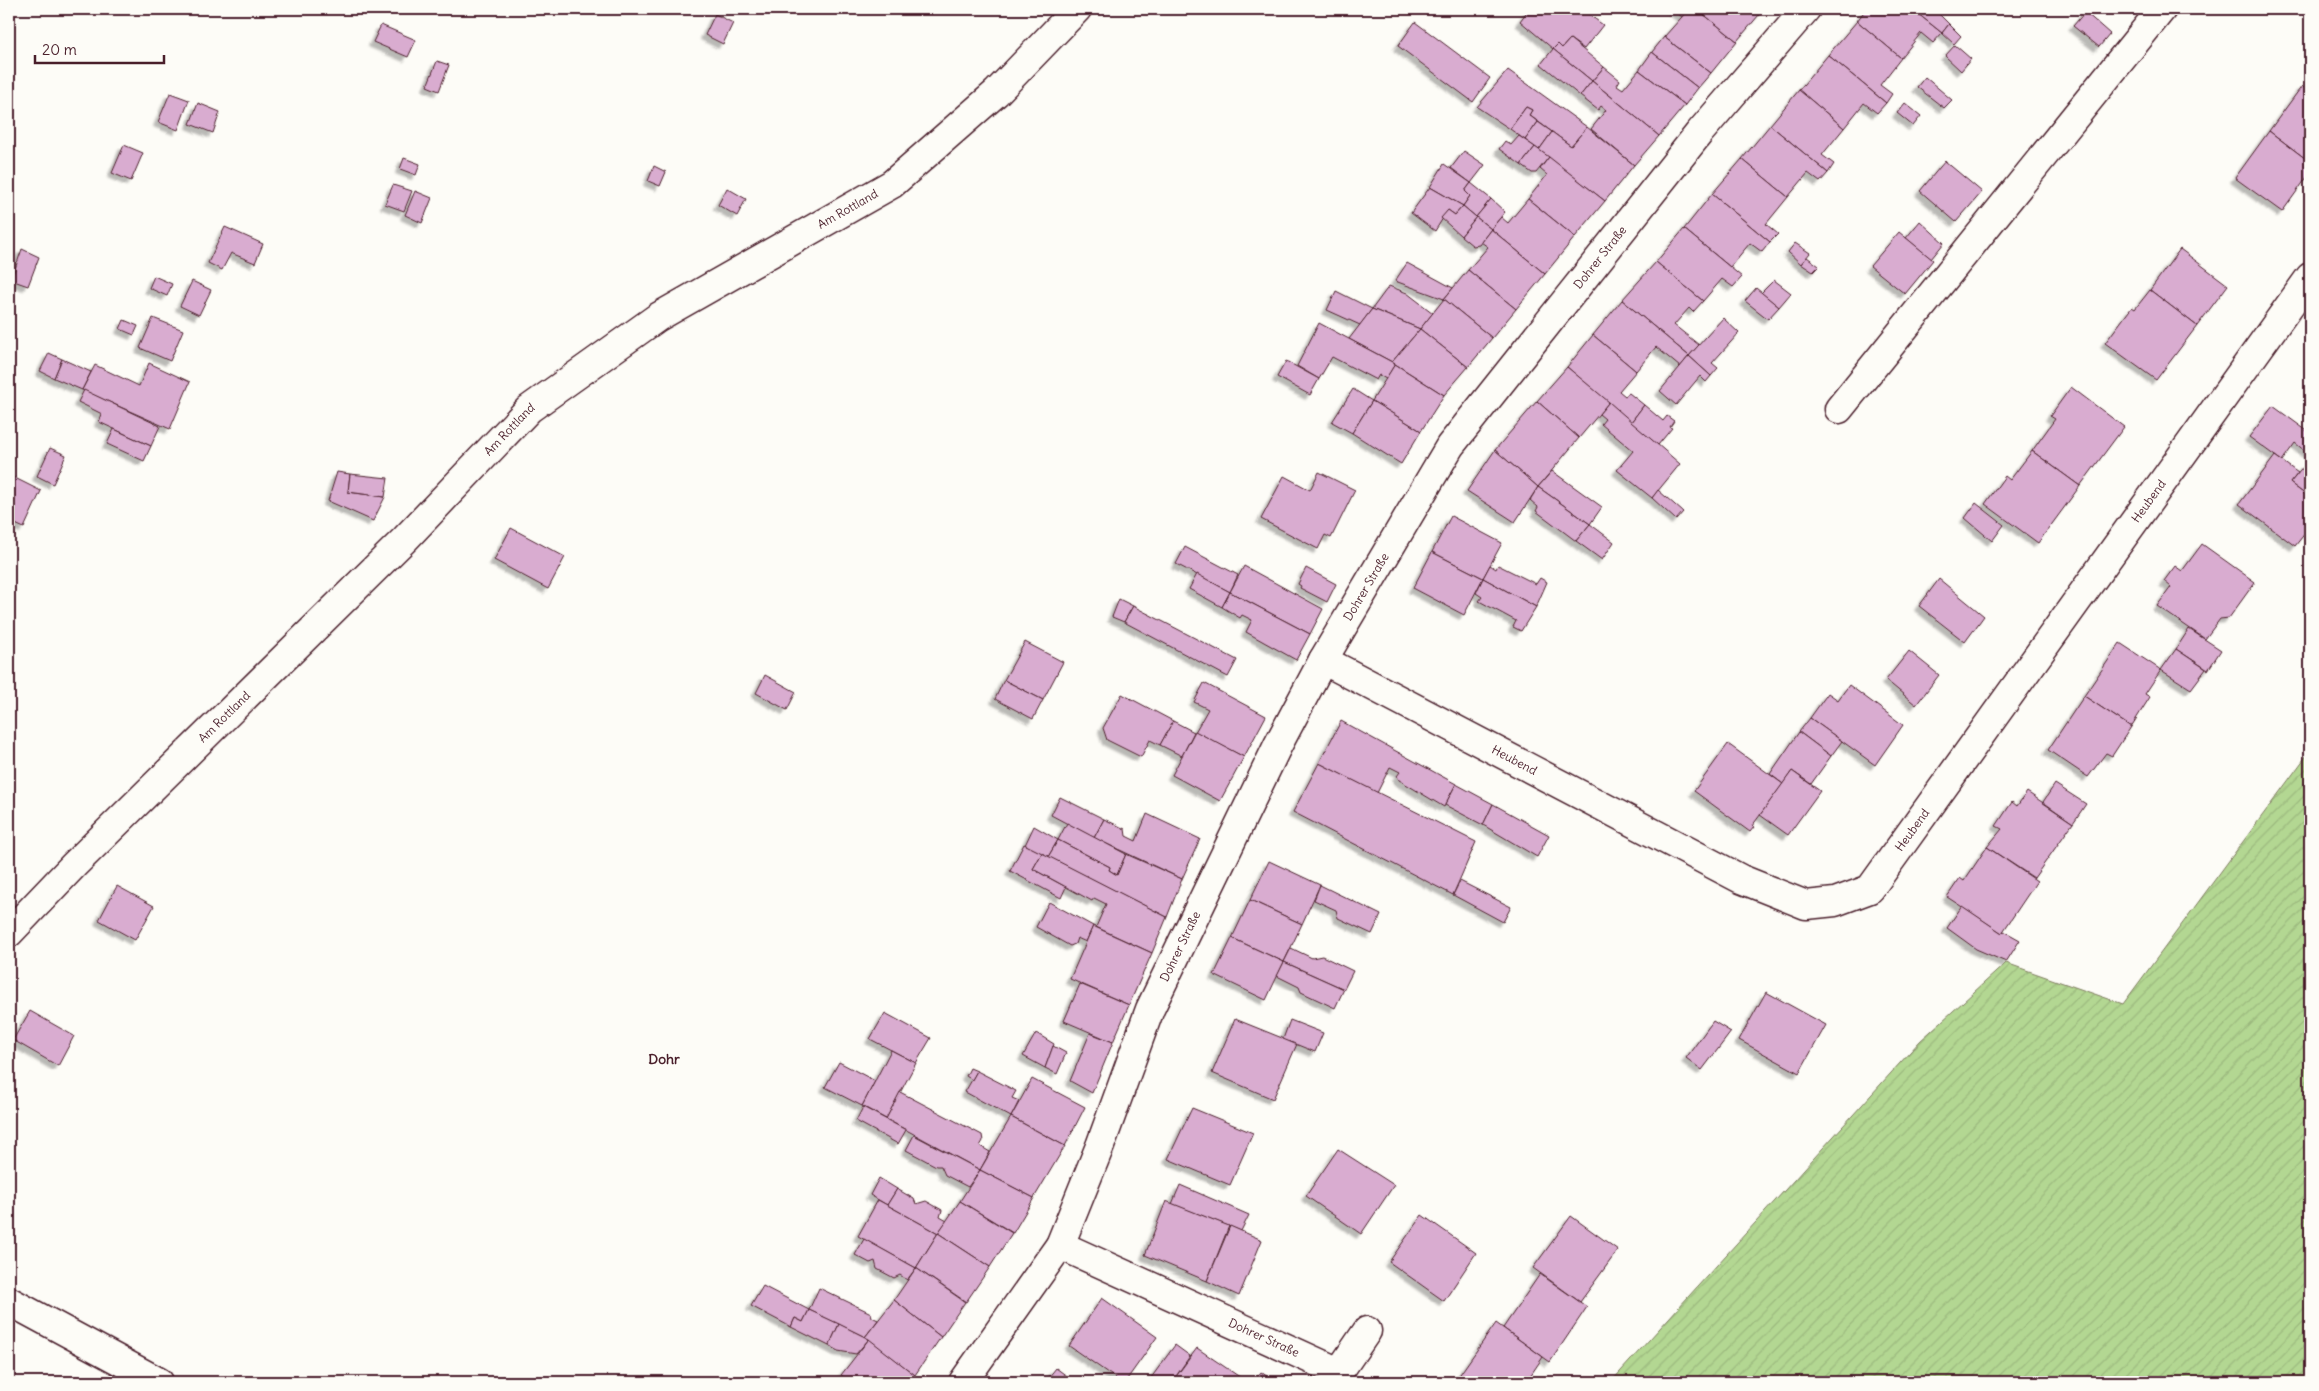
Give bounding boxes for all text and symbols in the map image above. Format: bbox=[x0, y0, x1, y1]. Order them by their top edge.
scale bar bbox=[35, 32, 164, 64]
text: 20 m bbox=[42, 40, 77, 59]
street label: Am Rottland bbox=[815, 186, 880, 232]
street label: Dohrer Straße bbox=[1570, 223, 1629, 292]
street label: Am Rottland bbox=[481, 399, 537, 459]
street label: Heubend bbox=[2128, 477, 2169, 525]
street label: Dohrer Straße bbox=[1340, 550, 1392, 623]
street label: Am Rottland bbox=[195, 688, 253, 745]
street label: Heubend bbox=[1489, 742, 1540, 778]
street label: Heubend bbox=[1892, 805, 1932, 854]
street label: Dohrer Straße bbox=[1157, 909, 1203, 984]
district label: Dohr bbox=[648, 1050, 680, 1068]
street label: Dohrer Straße bbox=[1226, 1315, 1302, 1360]

